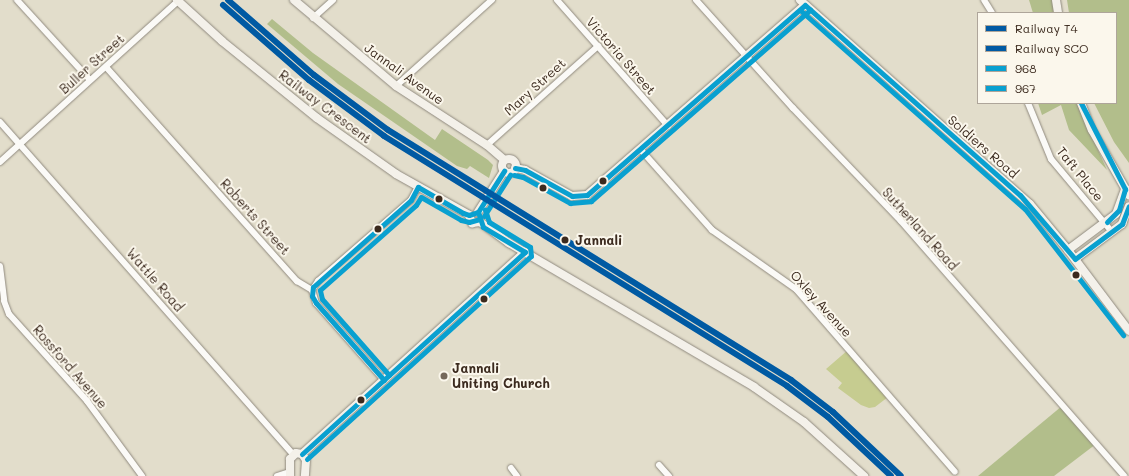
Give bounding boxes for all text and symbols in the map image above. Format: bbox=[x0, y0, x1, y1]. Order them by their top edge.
legend bbox=[977, 12, 1117, 104]
street label: Victoria Street bbox=[583, 14, 659, 98]
text: Railway T4 bbox=[1015, 20, 1077, 36]
street label: Buller Street bbox=[56, 31, 128, 97]
street label: Jannali Avenue bbox=[361, 40, 447, 108]
text: Railway SCO bbox=[1015, 40, 1089, 56]
street label: Mary Street bbox=[501, 55, 569, 119]
text: 968 bbox=[1015, 60, 1037, 76]
street label: Railway Crescent bbox=[276, 67, 374, 147]
text: 967 bbox=[1015, 80, 1036, 96]
street label: Soldiers Road bbox=[945, 112, 1021, 182]
street label: Taft Place bbox=[1053, 144, 1107, 204]
street label: Roberts Street bbox=[217, 176, 293, 258]
unlabelled marker bbox=[598, 176, 608, 186]
unlabelled marker bbox=[538, 183, 548, 193]
street label: Sutherland Road bbox=[879, 185, 961, 273]
unlabelled marker bbox=[434, 194, 444, 204]
unlabelled marker bbox=[373, 224, 383, 234]
place label: Jannali bbox=[575, 232, 622, 248]
marker: Jannali bbox=[558, 233, 572, 247]
street label: Wattle Road bbox=[123, 245, 187, 315]
street label: Oxley Avenue bbox=[787, 268, 855, 340]
unlabelled marker bbox=[1071, 270, 1081, 280]
unlabelled marker bbox=[479, 294, 489, 304]
street label: Rossford Avenue bbox=[30, 322, 110, 412]
place label: Jannali Uniting Church bbox=[452, 361, 550, 392]
marker: Jannali Uniting Church bbox=[439, 371, 449, 381]
unlabelled marker bbox=[356, 395, 366, 405]

